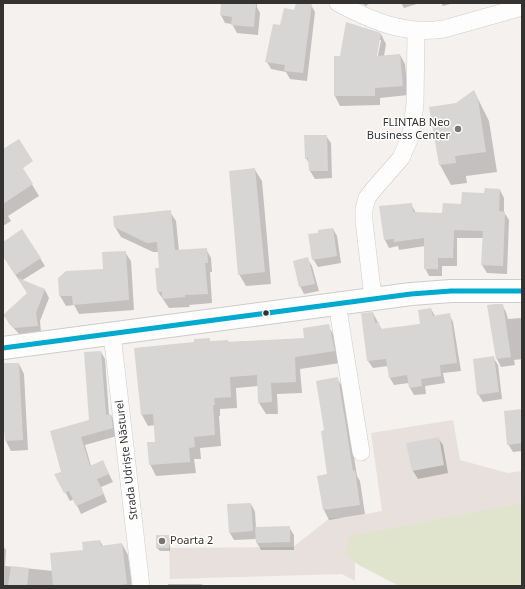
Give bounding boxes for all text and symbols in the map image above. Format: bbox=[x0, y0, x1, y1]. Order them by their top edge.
place label: FLINTAB Neo Business Center bbox=[367, 116, 450, 142]
marker: FLINTAB Neo Business Center bbox=[453, 124, 463, 134]
unlabelled marker bbox=[261, 308, 271, 318]
street label: Strada Udriște Năsturel bbox=[113, 399, 141, 521]
place label: Poarta 2 bbox=[170, 534, 213, 548]
marker: Poarta 2 bbox=[157, 536, 167, 546]

